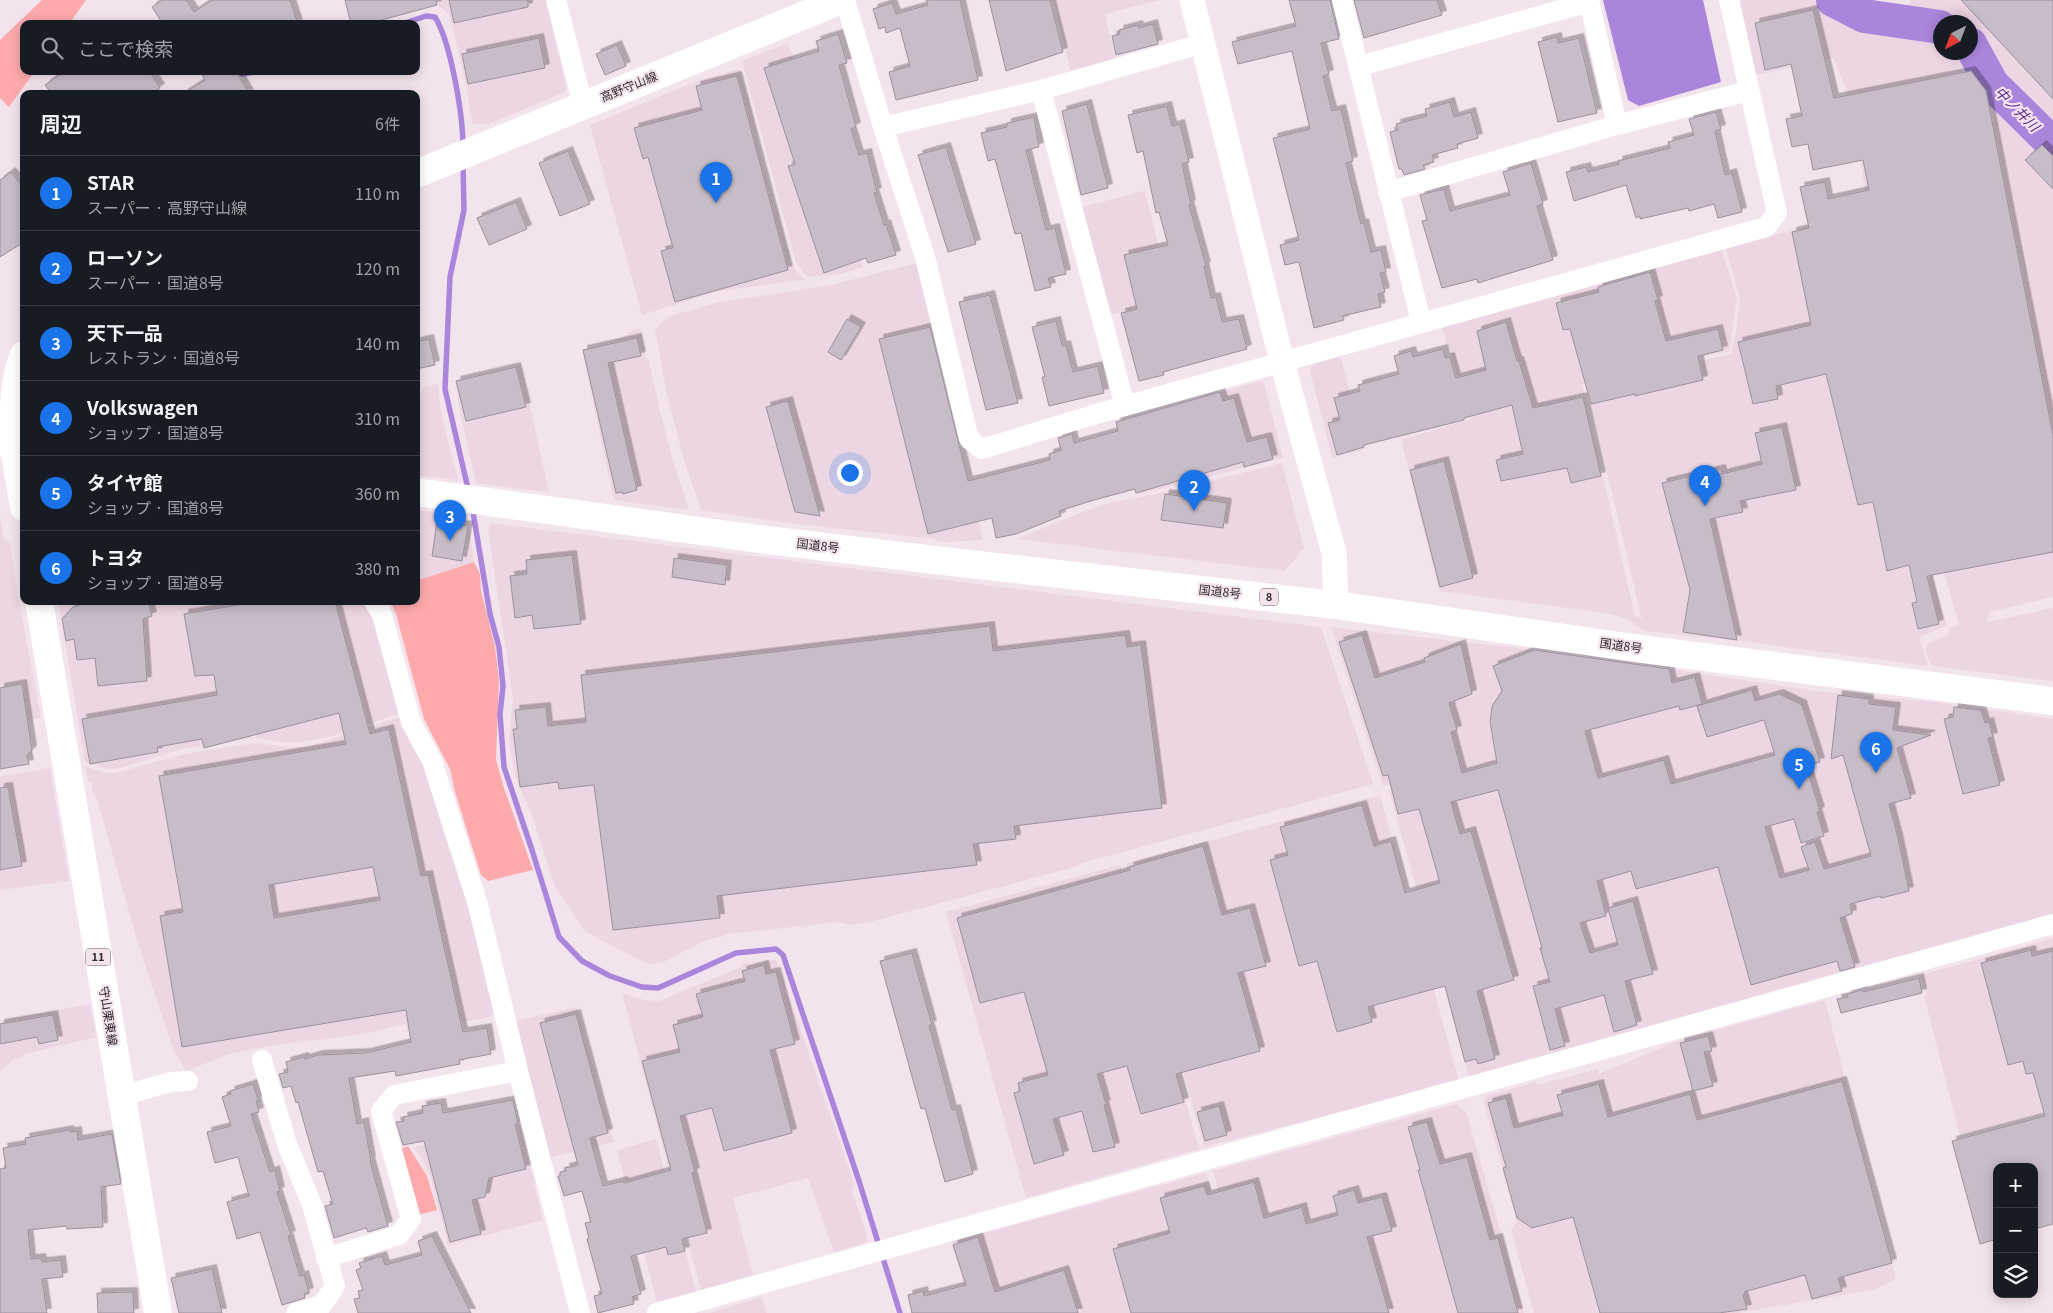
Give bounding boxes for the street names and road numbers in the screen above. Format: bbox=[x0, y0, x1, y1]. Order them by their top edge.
street label: 高野守山線 bbox=[597, 66, 659, 105]
street label: 国道8号 bbox=[796, 533, 840, 556]
street label: 国道8号 bbox=[1198, 580, 1242, 601]
road number: 8 bbox=[1260, 588, 1278, 606]
street label: 国道8号 bbox=[1599, 633, 1644, 656]
road number: 11 bbox=[86, 949, 110, 966]
street label: 守山栗東線 bbox=[96, 985, 123, 1047]

